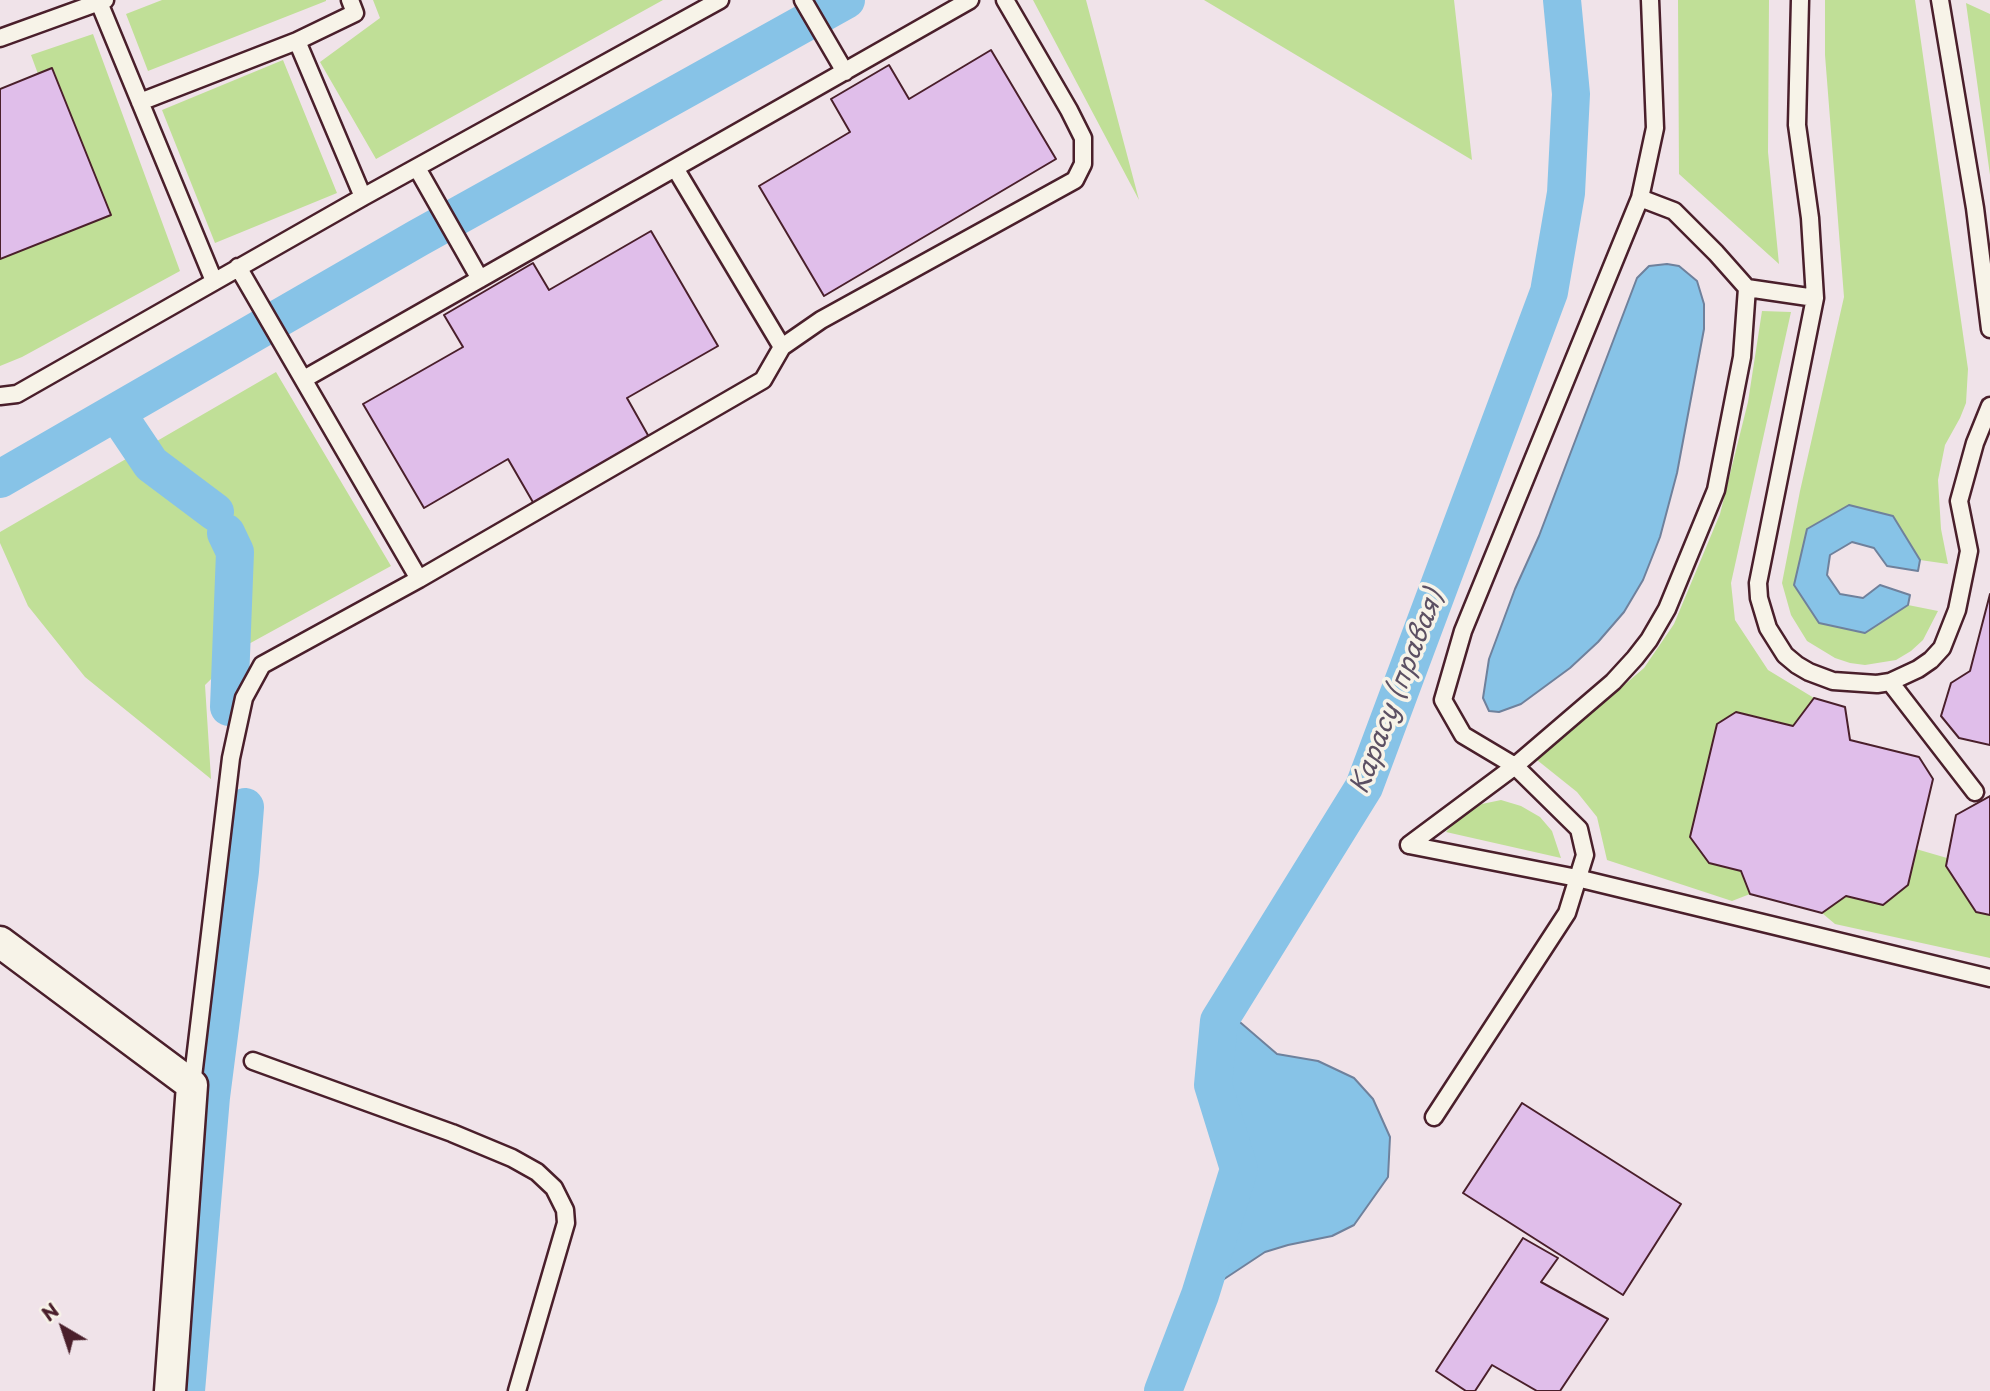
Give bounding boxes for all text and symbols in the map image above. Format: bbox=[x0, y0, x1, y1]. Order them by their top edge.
water label: Карасу (правая) bbox=[1345, 586, 1451, 798]
north arrow bbox=[28, 1293, 98, 1363]
text: N bbox=[35, 1296, 64, 1327]

